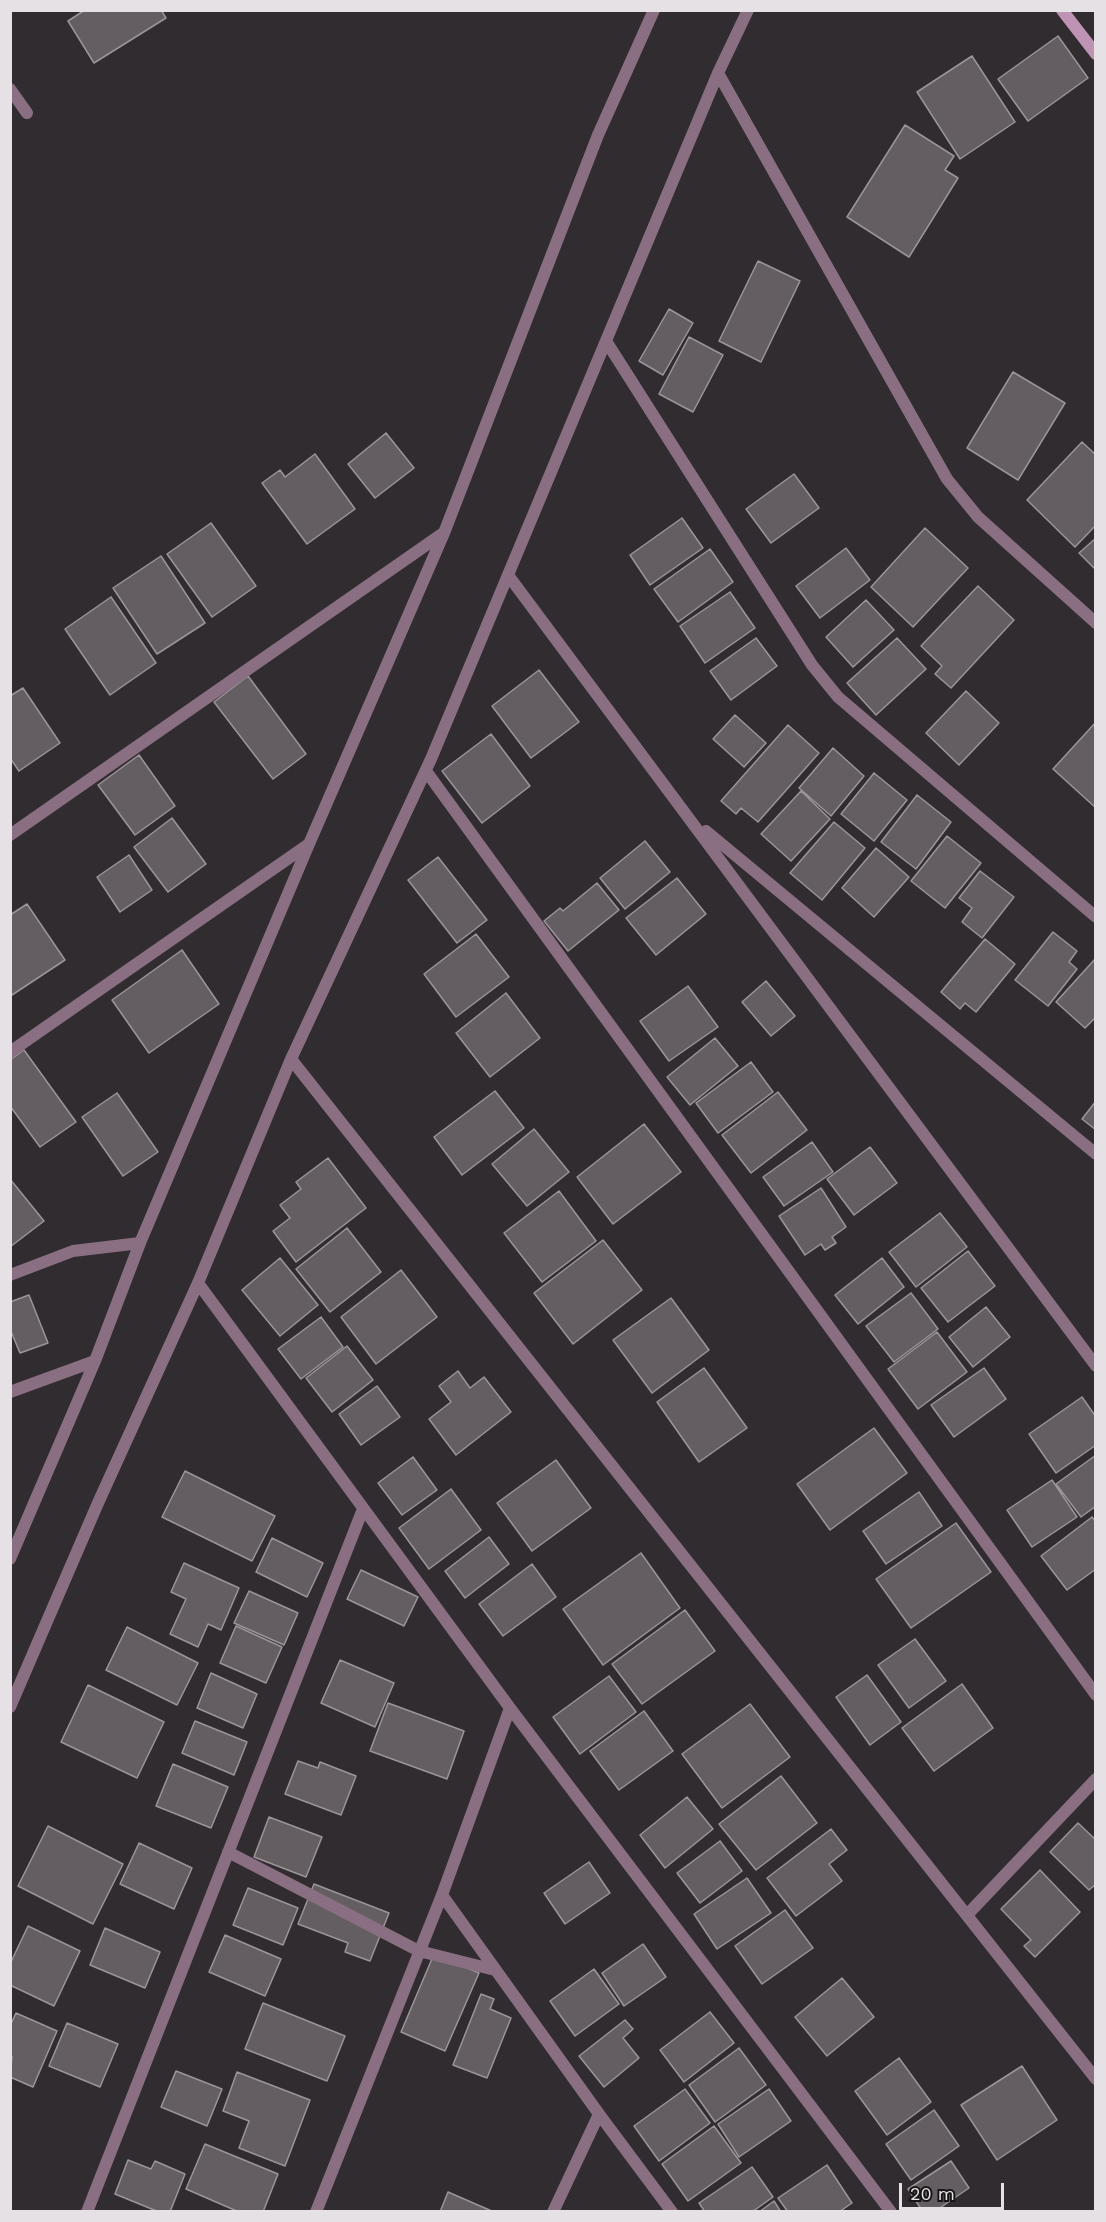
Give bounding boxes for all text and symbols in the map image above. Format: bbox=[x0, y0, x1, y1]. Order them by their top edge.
scale bar bbox=[902, 2171, 1007, 2209]
text: 20 m bbox=[910, 2183, 955, 2204]

